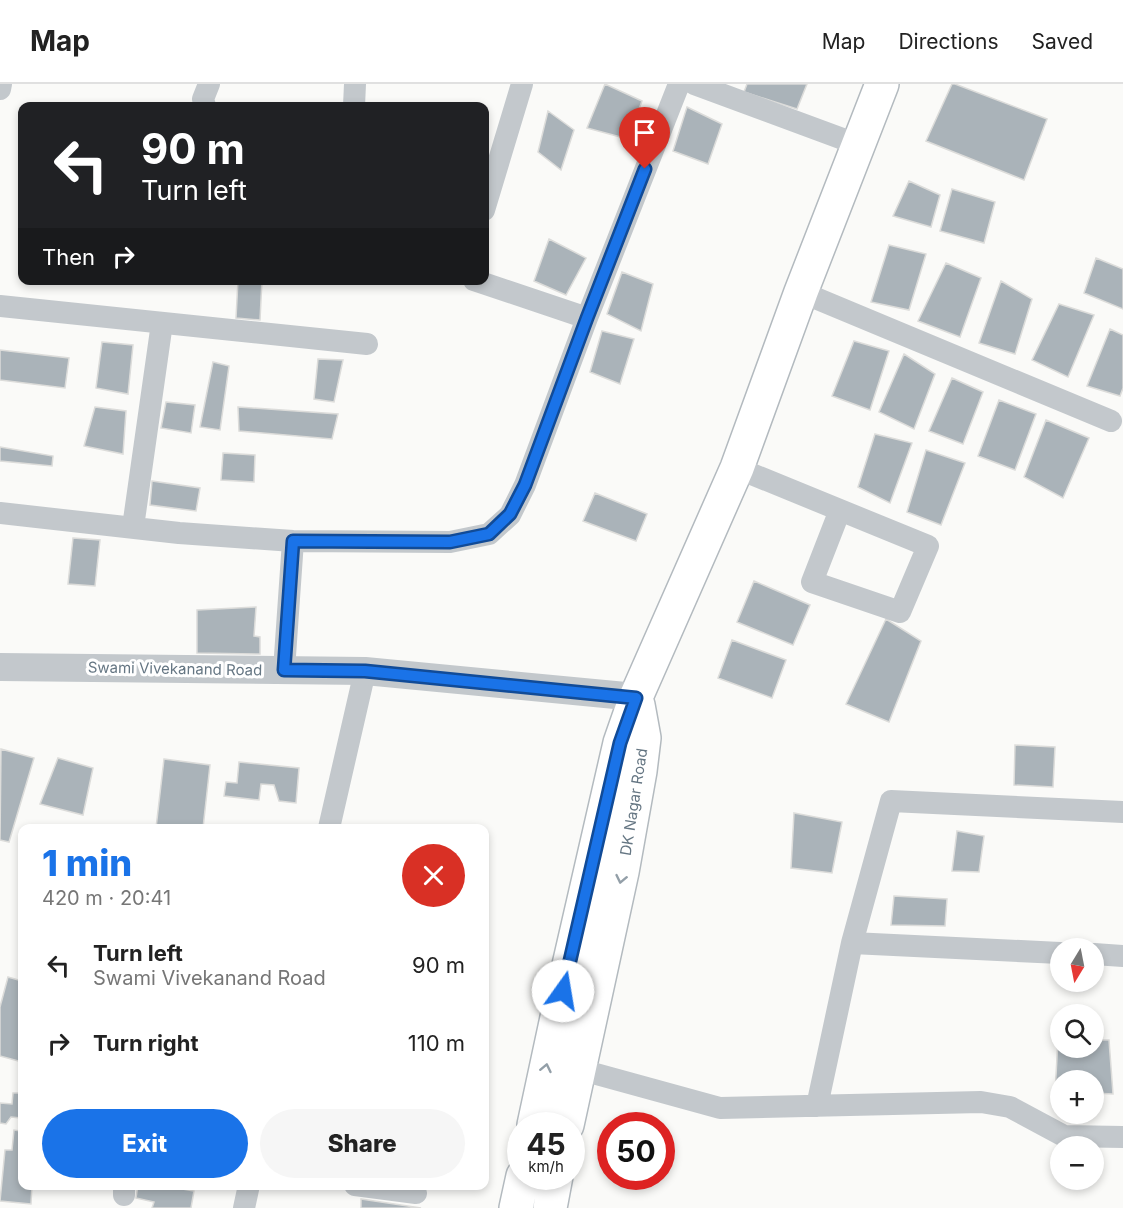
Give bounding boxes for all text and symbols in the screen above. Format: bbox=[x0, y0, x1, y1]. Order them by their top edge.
text: Map bbox=[30, 24, 90, 58]
text: Map bbox=[822, 29, 865, 54]
text: Directions bbox=[898, 29, 999, 54]
text: Saved bbox=[1032, 29, 1093, 54]
pin bbox=[619, 107, 670, 169]
icon: arrive bbox=[628, 116, 661, 149]
text: 90 m bbox=[141, 123, 245, 174]
icon: left bbox=[42, 126, 120, 204]
text: Turn left bbox=[141, 174, 247, 207]
icon: right bbox=[107, 240, 140, 273]
text: Then bbox=[42, 244, 95, 270]
street label: Swami Vivekanand Road bbox=[88, 657, 262, 680]
street label: DK Nagar Road bbox=[616, 747, 651, 857]
text: 1 min bbox=[42, 841, 132, 885]
button: close bbox=[402, 844, 465, 907]
one-way arrow bbox=[615, 874, 628, 884]
text: 420 m · 20:41 bbox=[42, 886, 171, 910]
north arrow bbox=[1050, 938, 1104, 992]
map controls bbox=[1050, 938, 1104, 1190]
text: Turn left bbox=[93, 940, 183, 966]
icon: left bbox=[42, 949, 75, 982]
text: 90 m bbox=[412, 952, 465, 978]
position arrow bbox=[531, 959, 595, 1023]
text: Swami Vivekanand Road bbox=[93, 966, 326, 990]
button: search bbox=[1050, 1004, 1104, 1058]
icon: right bbox=[42, 1027, 75, 1060]
text: Turn right bbox=[93, 1030, 199, 1056]
text: 110 m bbox=[408, 1030, 465, 1056]
one-way arrow bbox=[539, 1063, 552, 1073]
button: + bbox=[1050, 1070, 1104, 1124]
button: Exit bbox=[42, 1109, 248, 1178]
button: Share bbox=[260, 1109, 465, 1178]
speed limit sign: 50 bbox=[597, 1112, 675, 1190]
text: 45 bbox=[526, 1126, 566, 1162]
button: − bbox=[1050, 1136, 1104, 1190]
text: km/h bbox=[528, 1157, 564, 1176]

